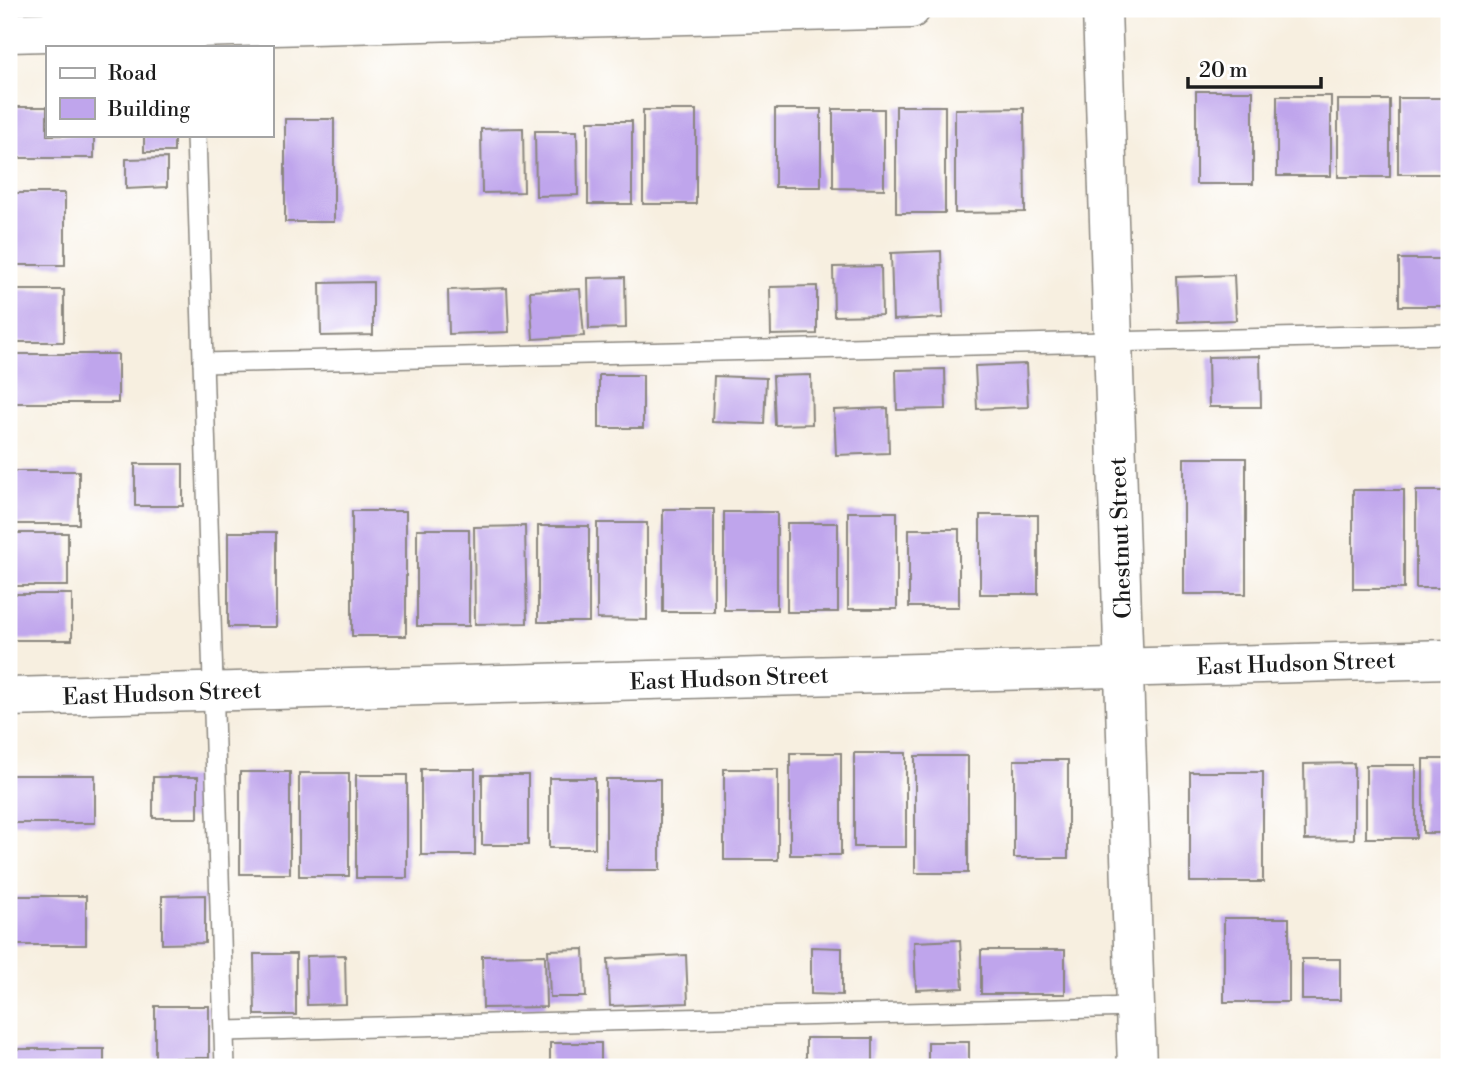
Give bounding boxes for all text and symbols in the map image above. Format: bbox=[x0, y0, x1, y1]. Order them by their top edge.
legend bbox=[46, 46, 273, 136]
scale bar bbox=[1188, 46, 1322, 90]
text: 20 m bbox=[1199, 58, 1248, 84]
text: Road bbox=[108, 61, 157, 87]
text: Building bbox=[107, 97, 190, 123]
street label: Chestnut Street bbox=[1104, 457, 1138, 619]
street label: East Hudson Street bbox=[1196, 647, 1396, 681]
street label: East Hudson Street bbox=[629, 662, 829, 696]
street label: East Hudson Street bbox=[62, 677, 262, 711]

